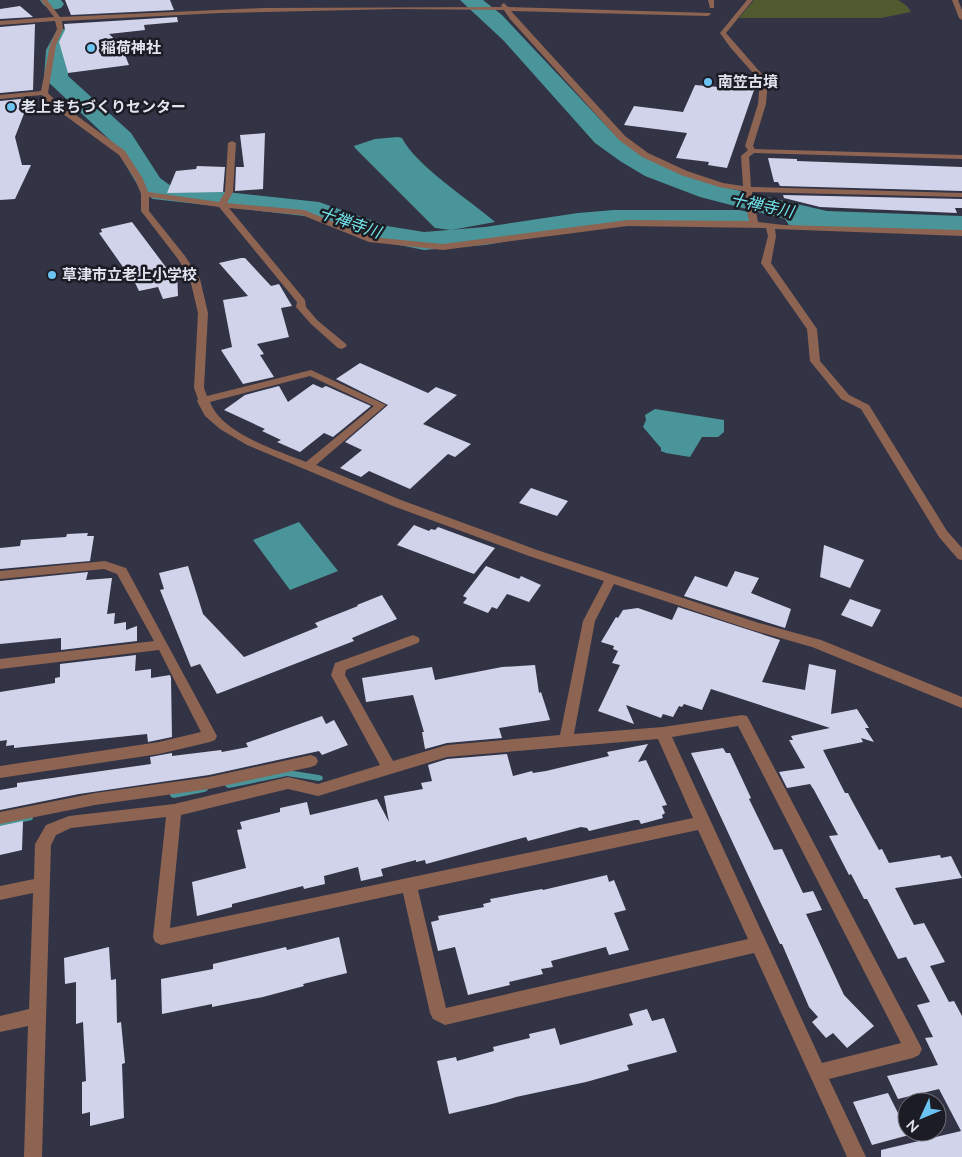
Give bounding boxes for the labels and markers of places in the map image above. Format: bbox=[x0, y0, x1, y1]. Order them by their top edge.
place label: 稲荷神社 bbox=[101, 38, 161, 56]
marker: 稲荷神社 bbox=[85, 42, 97, 54]
place label: 南笠古墳 bbox=[718, 72, 778, 90]
marker: 南笠古墳 bbox=[702, 76, 714, 88]
place label: 老上まちづくりセンター bbox=[21, 97, 186, 115]
marker: 老上まちづくりセンター bbox=[5, 101, 17, 113]
place label: 草津市立老上小学校 bbox=[62, 265, 197, 283]
marker: 草津市立老上小学校 bbox=[46, 269, 58, 281]

